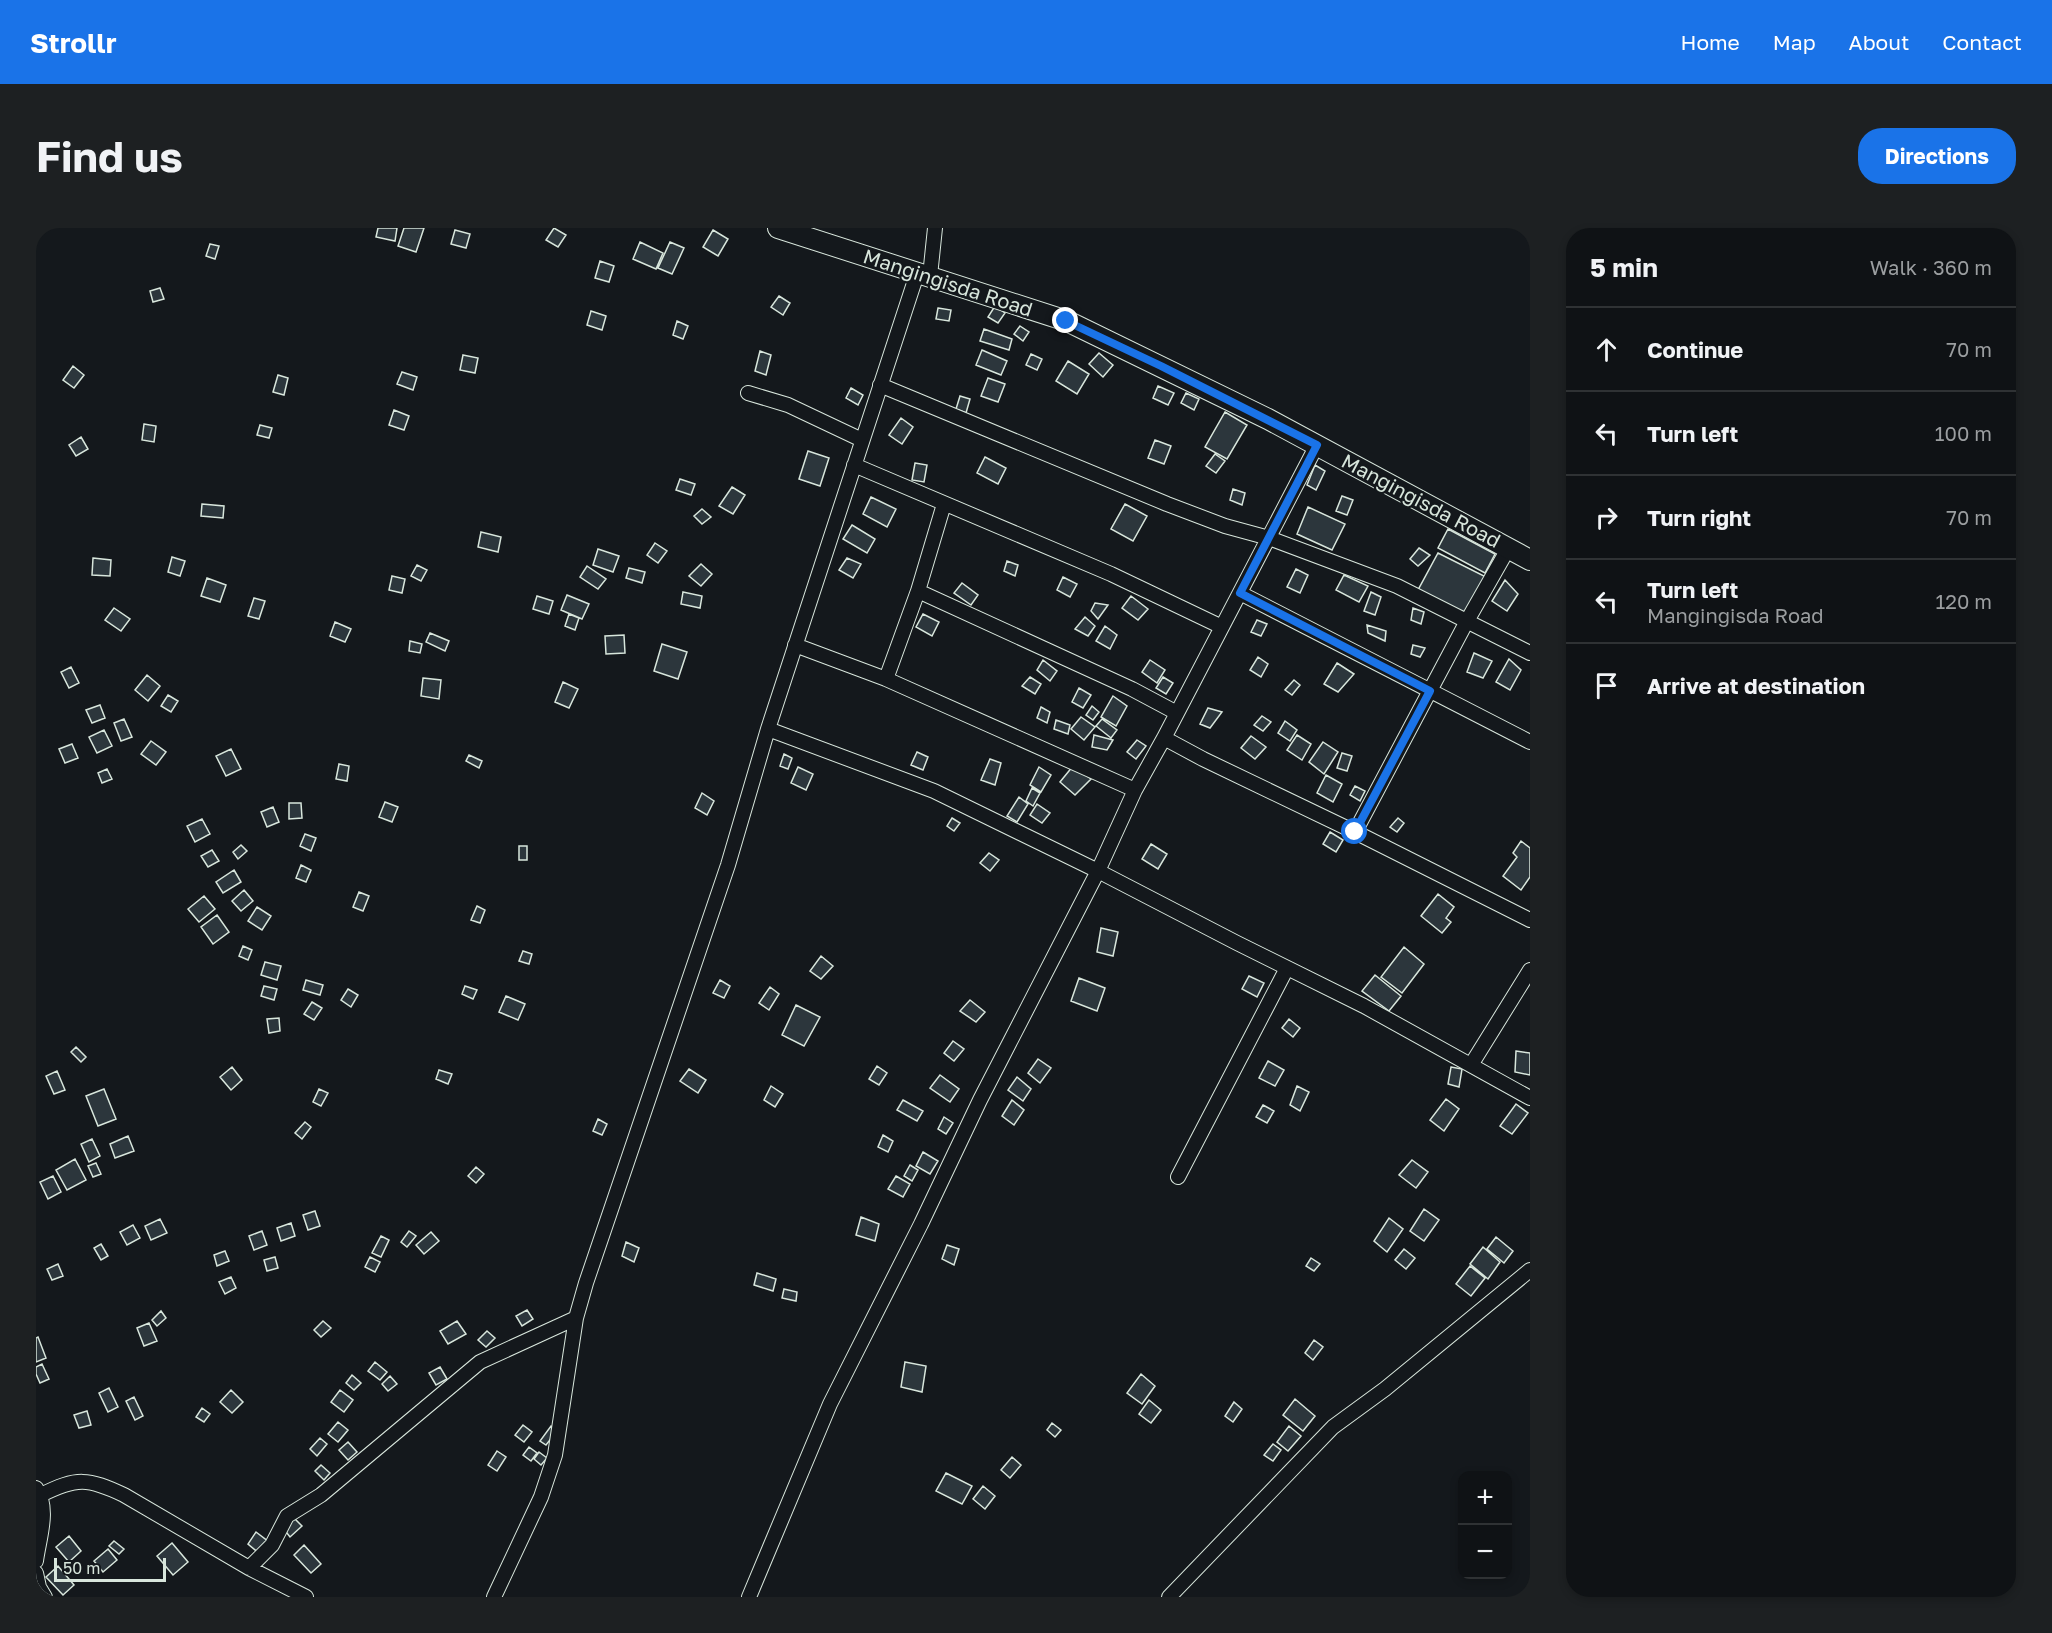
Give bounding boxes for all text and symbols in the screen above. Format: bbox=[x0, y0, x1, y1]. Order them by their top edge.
text: Strollr bbox=[30, 26, 117, 59]
text: Home bbox=[1680, 29, 1740, 55]
text: Map bbox=[1773, 29, 1816, 55]
text: About bbox=[1849, 29, 1909, 55]
text: Contact bbox=[1942, 29, 2022, 55]
button: Directions bbox=[1858, 128, 2016, 184]
text: Find us bbox=[36, 131, 183, 181]
street label: Mangingisda Road bbox=[861, 243, 1036, 321]
text: 5 min bbox=[1590, 252, 1658, 283]
text: Walk · 360 m bbox=[1870, 255, 1992, 279]
route end bbox=[1052, 307, 1078, 333]
icon: ahead bbox=[1590, 333, 1623, 366]
text: Continue bbox=[1647, 336, 1743, 363]
text: 70 m bbox=[1946, 337, 1992, 361]
icon: left bbox=[1590, 417, 1623, 450]
text: Turn left bbox=[1647, 420, 1738, 447]
text: 100 m bbox=[1935, 421, 1992, 445]
street label: Mangingisda Road bbox=[1338, 448, 1505, 552]
icon: right bbox=[1590, 501, 1623, 534]
text: Turn right bbox=[1647, 504, 1751, 531]
text: 70 m bbox=[1946, 505, 1992, 529]
text: Turn left bbox=[1647, 576, 1738, 603]
icon: left bbox=[1590, 585, 1623, 618]
text: 120 m bbox=[1936, 589, 1992, 613]
text: Mangingisda Road bbox=[1647, 603, 1824, 627]
icon: arrive bbox=[1590, 669, 1623, 702]
text: Arrive at destination bbox=[1647, 672, 1865, 699]
route start bbox=[1341, 818, 1367, 844]
map controls bbox=[1458, 1471, 1512, 1579]
button: + bbox=[1458, 1471, 1512, 1525]
button: − bbox=[1458, 1525, 1512, 1579]
scale bar bbox=[54, 1555, 166, 1582]
text: 50 m bbox=[63, 1558, 100, 1578]

